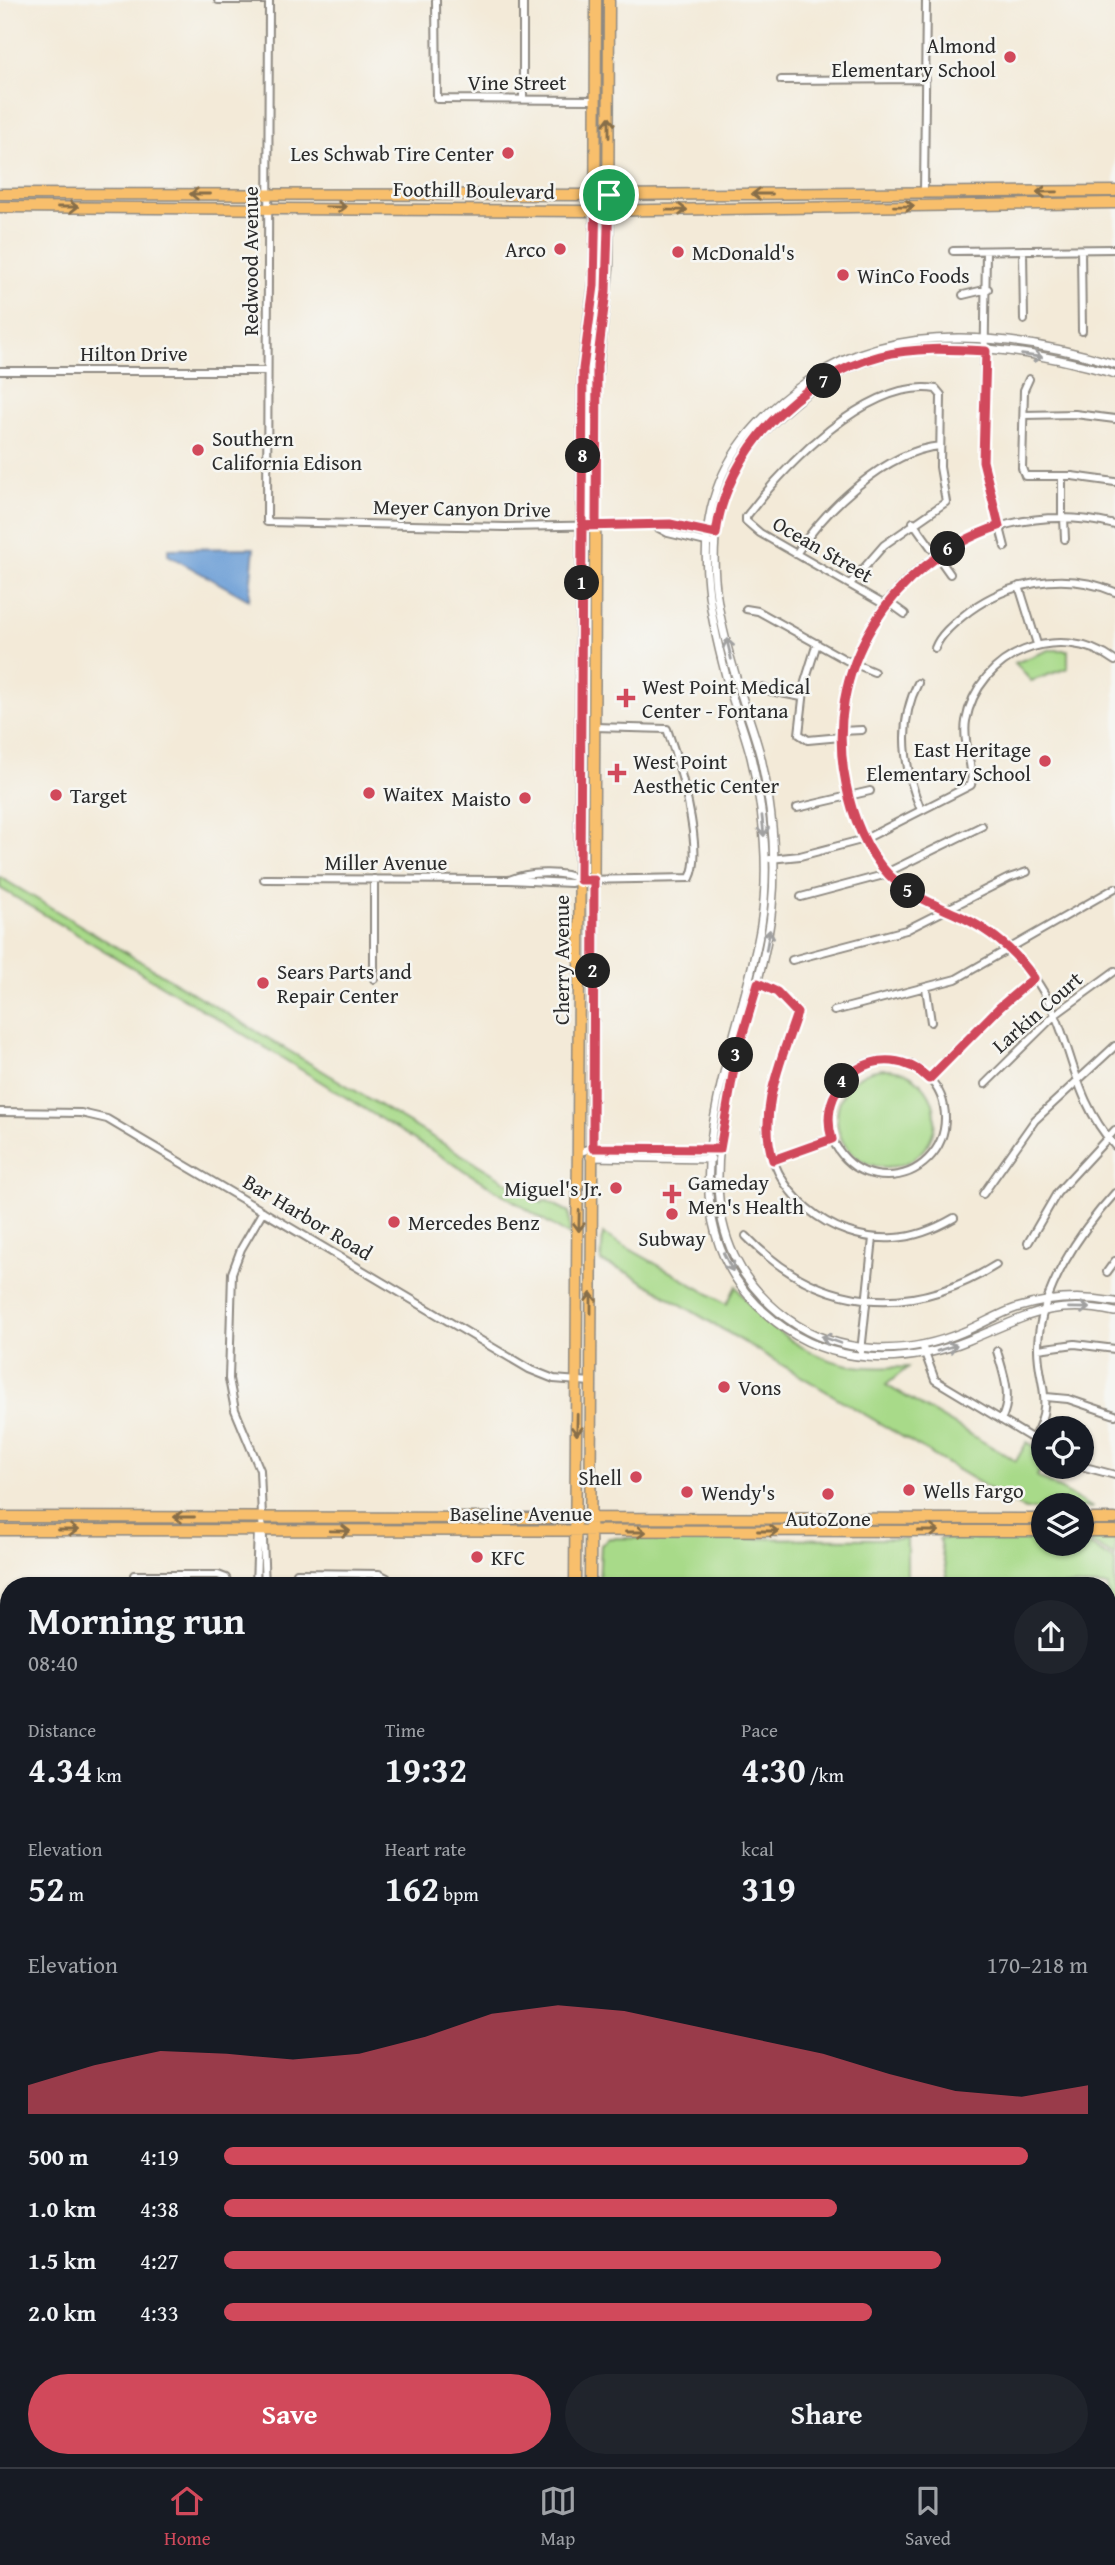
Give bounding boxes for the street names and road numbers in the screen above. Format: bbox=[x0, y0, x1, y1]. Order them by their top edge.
street label: Vine Street bbox=[467, 67, 567, 98]
street label: Foothill Boulevard bbox=[393, 173, 556, 207]
street label: Redwood Avenue bbox=[235, 186, 266, 336]
street label: Hilton Drive bbox=[80, 338, 188, 369]
street label: Meyer Canyon Drive bbox=[373, 491, 551, 525]
street label: Ocean Street bbox=[767, 508, 879, 591]
street label: Miller Avenue bbox=[325, 847, 447, 878]
street label: Cherry Avenue bbox=[546, 895, 577, 1025]
street label: Larkin Court bbox=[985, 963, 1090, 1060]
street label: Bar Harbor Road bbox=[237, 1166, 379, 1268]
street label: Baseline Avenue bbox=[450, 1498, 592, 1529]

